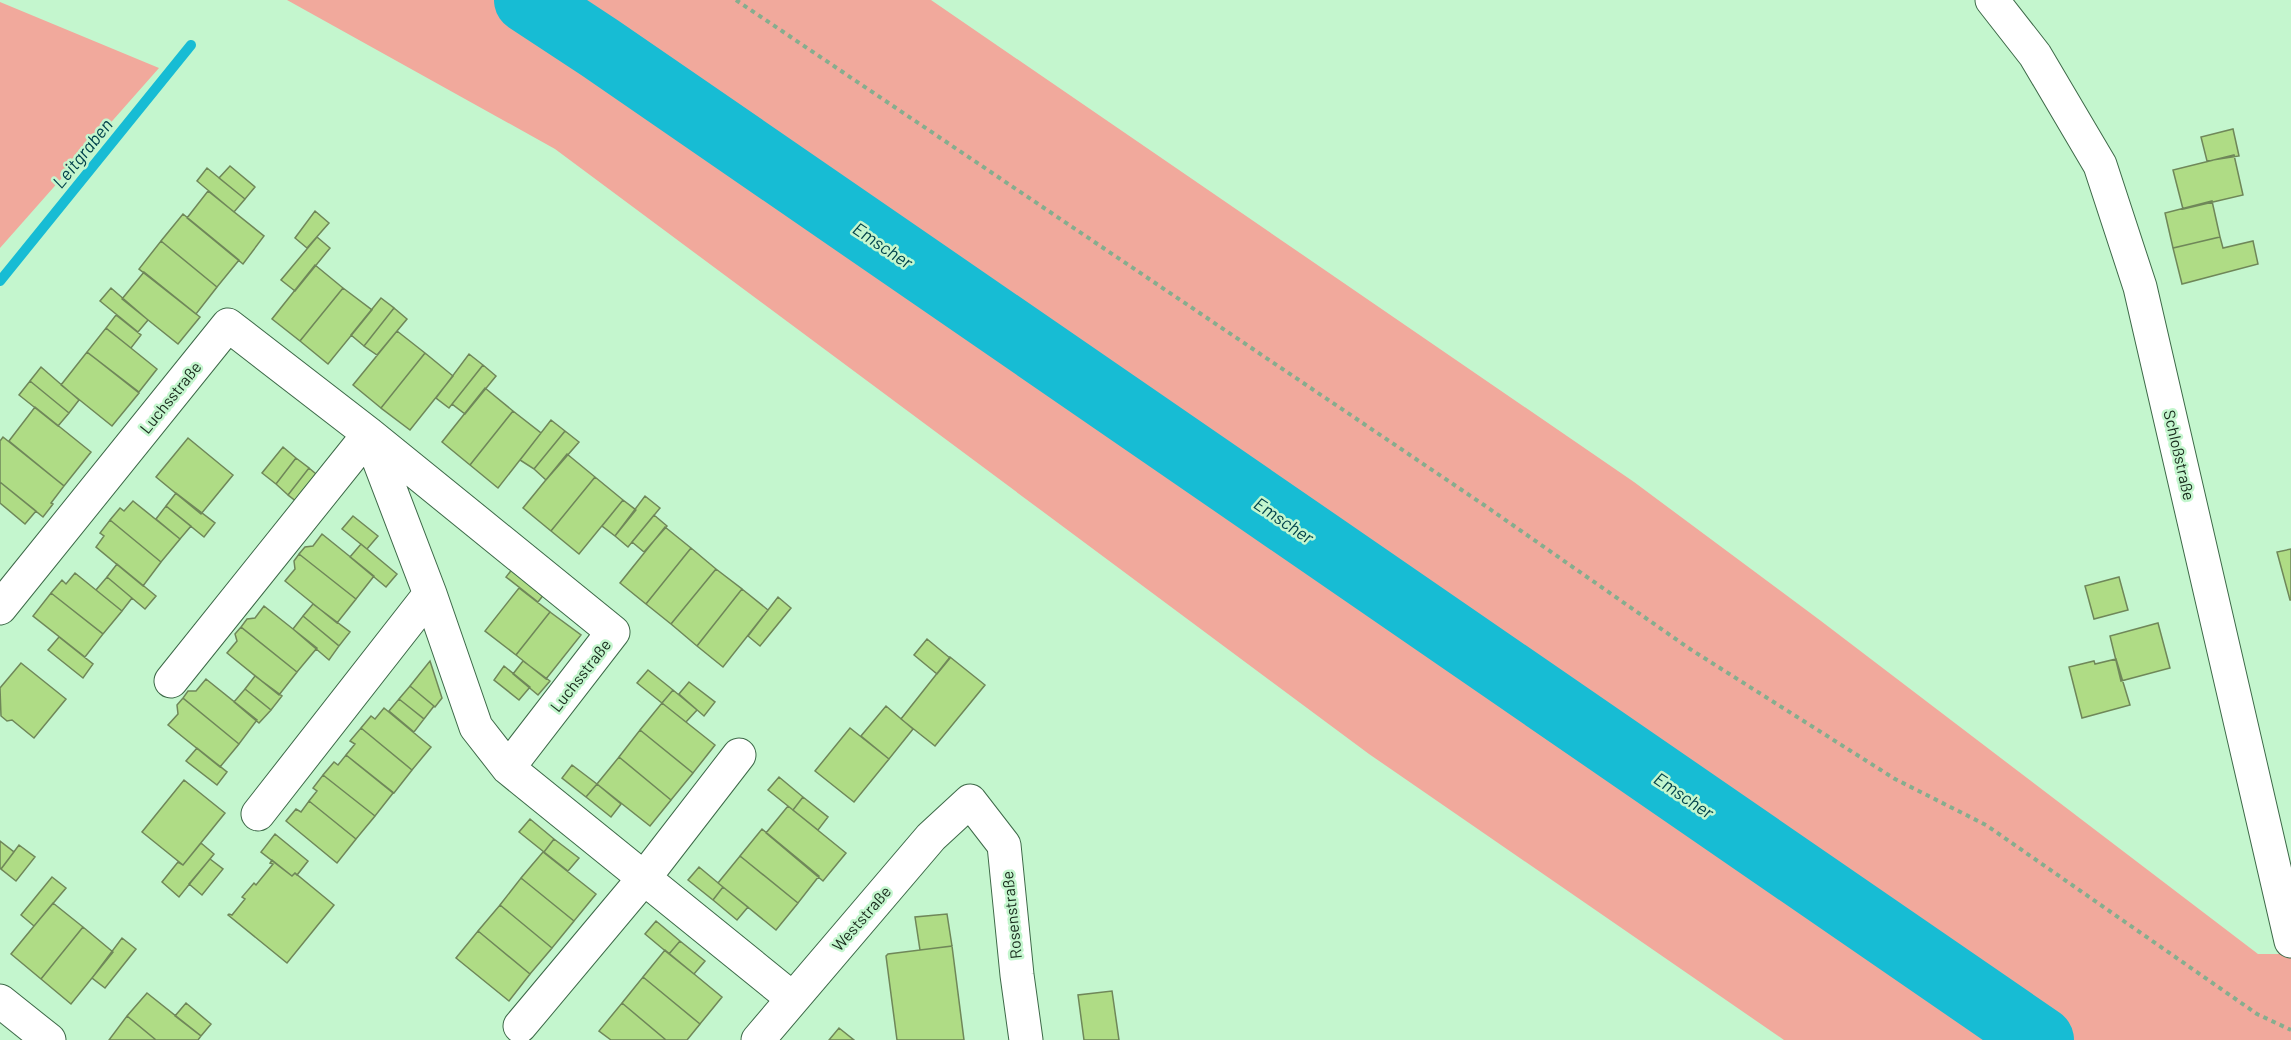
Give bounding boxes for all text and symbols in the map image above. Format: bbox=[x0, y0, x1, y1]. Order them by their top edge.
water label: Leitgraben bbox=[47, 114, 117, 192]
water label: Emscher bbox=[849, 217, 918, 273]
street label: Luchsstraße bbox=[135, 357, 205, 437]
street label: Schloßstraße bbox=[2160, 408, 2200, 502]
water label: Emscher bbox=[1250, 492, 1319, 548]
street label: Luchsstraße bbox=[546, 635, 614, 715]
water label: Emscher bbox=[1650, 767, 1719, 823]
street label: Rosenstraße bbox=[997, 870, 1025, 960]
street label: Weststraße bbox=[828, 882, 894, 954]

